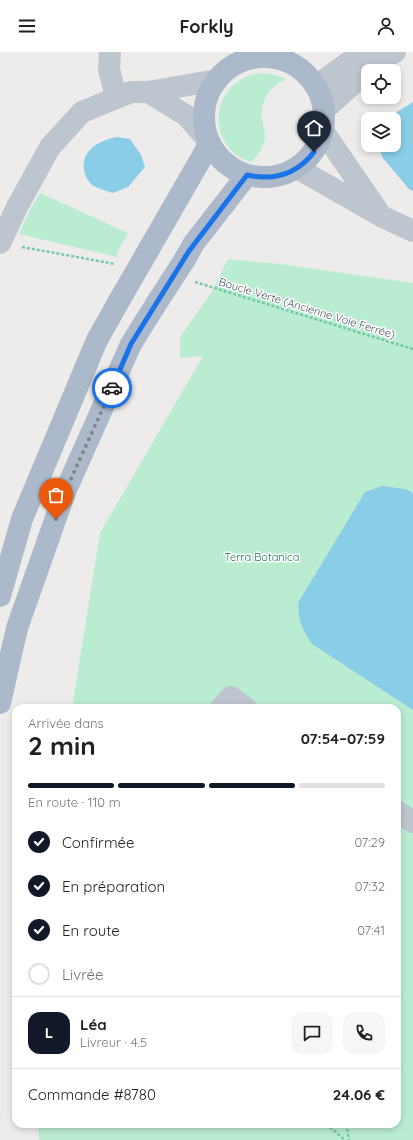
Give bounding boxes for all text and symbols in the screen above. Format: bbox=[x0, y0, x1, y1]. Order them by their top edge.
icon: menu bbox=[16, 15, 38, 37]
text: Forkly bbox=[179, 15, 234, 38]
icon: person bbox=[375, 15, 397, 37]
map controls bbox=[361, 64, 401, 152]
button: locate bbox=[361, 64, 401, 104]
pin bbox=[297, 111, 331, 152]
button: layers bbox=[361, 112, 401, 152]
icon: home bbox=[303, 117, 325, 139]
street label: Boucle Verte (Ancienne Voie Ferrée) bbox=[217, 274, 397, 342]
courier bbox=[92, 368, 132, 408]
icon: car bbox=[101, 377, 123, 399]
pin bbox=[39, 478, 73, 519]
icon: bag bbox=[45, 484, 67, 506]
park label: Terra Botanica bbox=[225, 550, 299, 564]
text: Arrivée dans bbox=[28, 715, 104, 731]
text: 2 min bbox=[28, 729, 96, 762]
text: 07:54–07:59 bbox=[301, 729, 385, 748]
text: En route · 110 m bbox=[28, 794, 121, 810]
icon: check bbox=[28, 831, 50, 853]
text: Confirmée bbox=[62, 833, 135, 852]
text: 07:29 bbox=[354, 834, 385, 850]
icon: check bbox=[28, 875, 50, 897]
text: En préparation bbox=[62, 877, 165, 896]
text: 07:32 bbox=[355, 878, 385, 894]
icon: check bbox=[28, 919, 50, 941]
text: En route bbox=[62, 921, 120, 940]
text: 07:41 bbox=[357, 922, 385, 938]
text: Livrée bbox=[62, 965, 104, 984]
button: chat bbox=[291, 1012, 333, 1054]
button: phone bbox=[343, 1012, 385, 1054]
text: Léa bbox=[80, 1015, 107, 1034]
text: L bbox=[45, 1023, 53, 1042]
text: Livreur · 4.5 bbox=[80, 1034, 147, 1050]
text: Commande #8780 bbox=[28, 1085, 156, 1104]
text: 24.06 € bbox=[333, 1085, 385, 1104]

